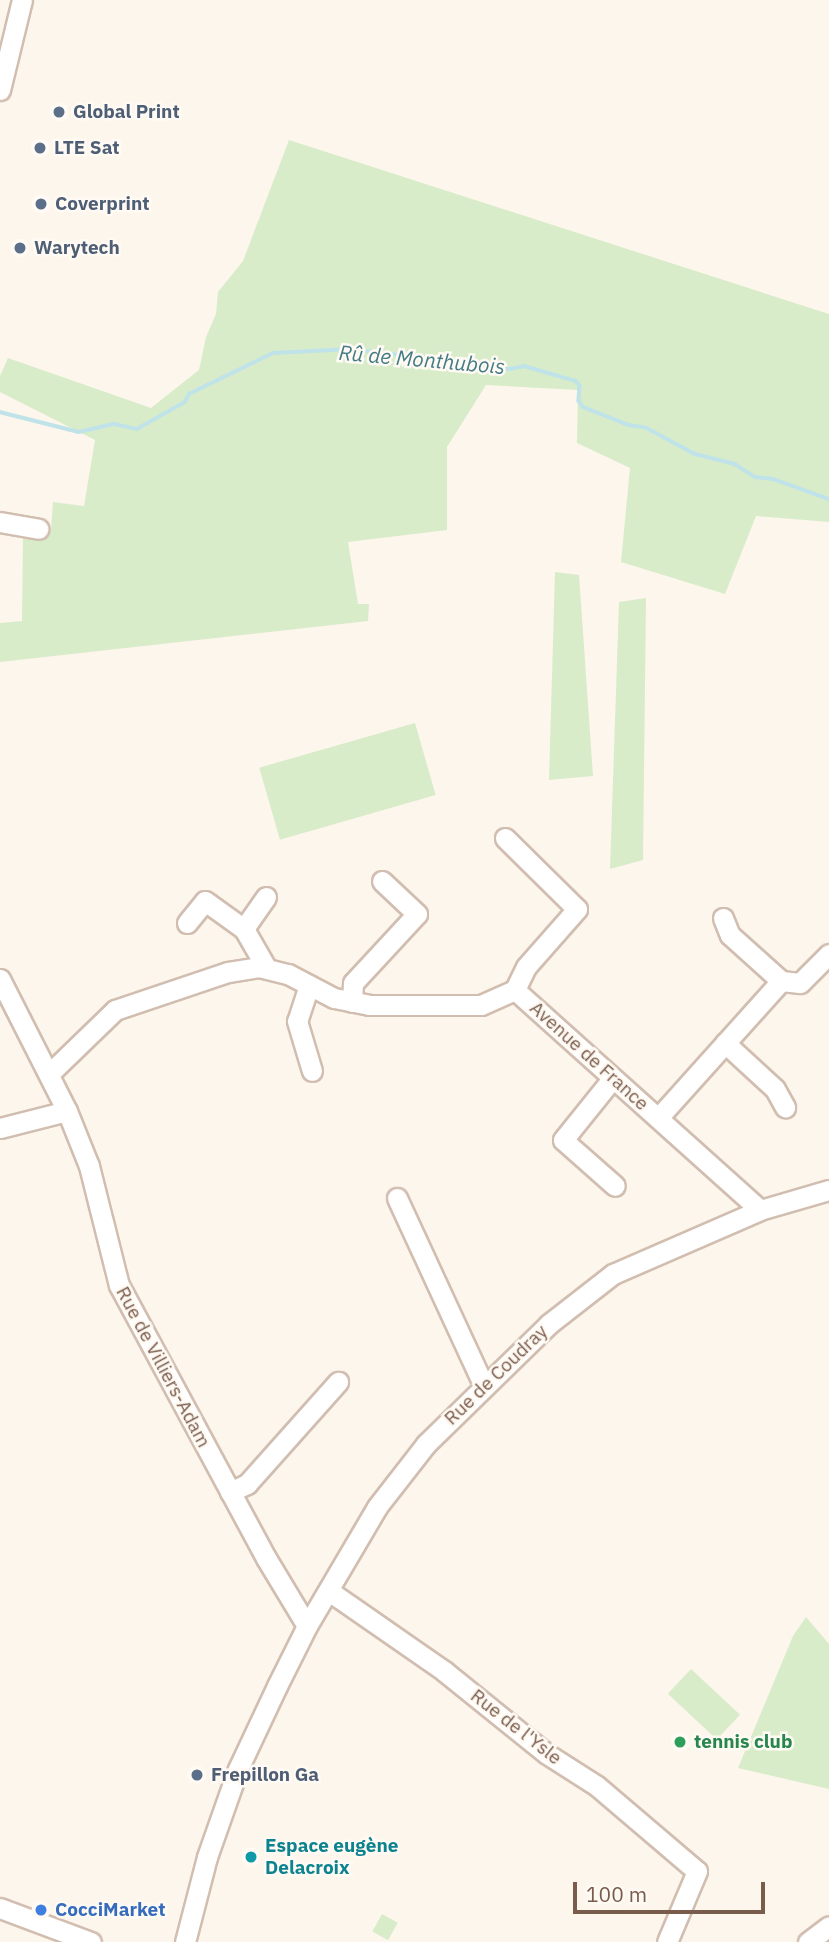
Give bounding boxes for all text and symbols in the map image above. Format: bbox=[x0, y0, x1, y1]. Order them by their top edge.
place label: Global Print bbox=[73, 101, 180, 123]
marker: Global Print bbox=[51, 104, 67, 120]
place label: LTE Sat bbox=[54, 137, 120, 159]
marker: LTE Sat bbox=[32, 140, 48, 156]
place label: Coverprint bbox=[55, 193, 150, 215]
marker: Coverprint bbox=[33, 196, 49, 212]
place label: Warytech bbox=[34, 237, 120, 259]
marker: Warytech bbox=[12, 240, 28, 256]
water label: Rû de Monthubois bbox=[338, 339, 506, 379]
street label: Avenue de France bbox=[525, 997, 653, 1115]
street label: Rue de Villiers-Adam bbox=[111, 1283, 215, 1451]
street label: Rue de Coudray bbox=[440, 1320, 552, 1430]
street label: Rue de l'Ysle bbox=[466, 1684, 566, 1770]
place label: tennis club bbox=[694, 1731, 792, 1753]
marker: tennis club bbox=[672, 1734, 688, 1750]
place label: Frepillon Ga bbox=[211, 1764, 319, 1786]
marker: Frepillon Ga bbox=[189, 1767, 205, 1783]
place label: Espace eugène Delacroix bbox=[265, 1835, 398, 1879]
marker: Espace eugène Delacroix bbox=[243, 1849, 259, 1865]
scale bar bbox=[577, 1868, 770, 1912]
text: 100 m bbox=[586, 1880, 647, 1908]
place label: CocciMarket bbox=[55, 1899, 166, 1921]
marker: CocciMarket bbox=[33, 1902, 49, 1918]

